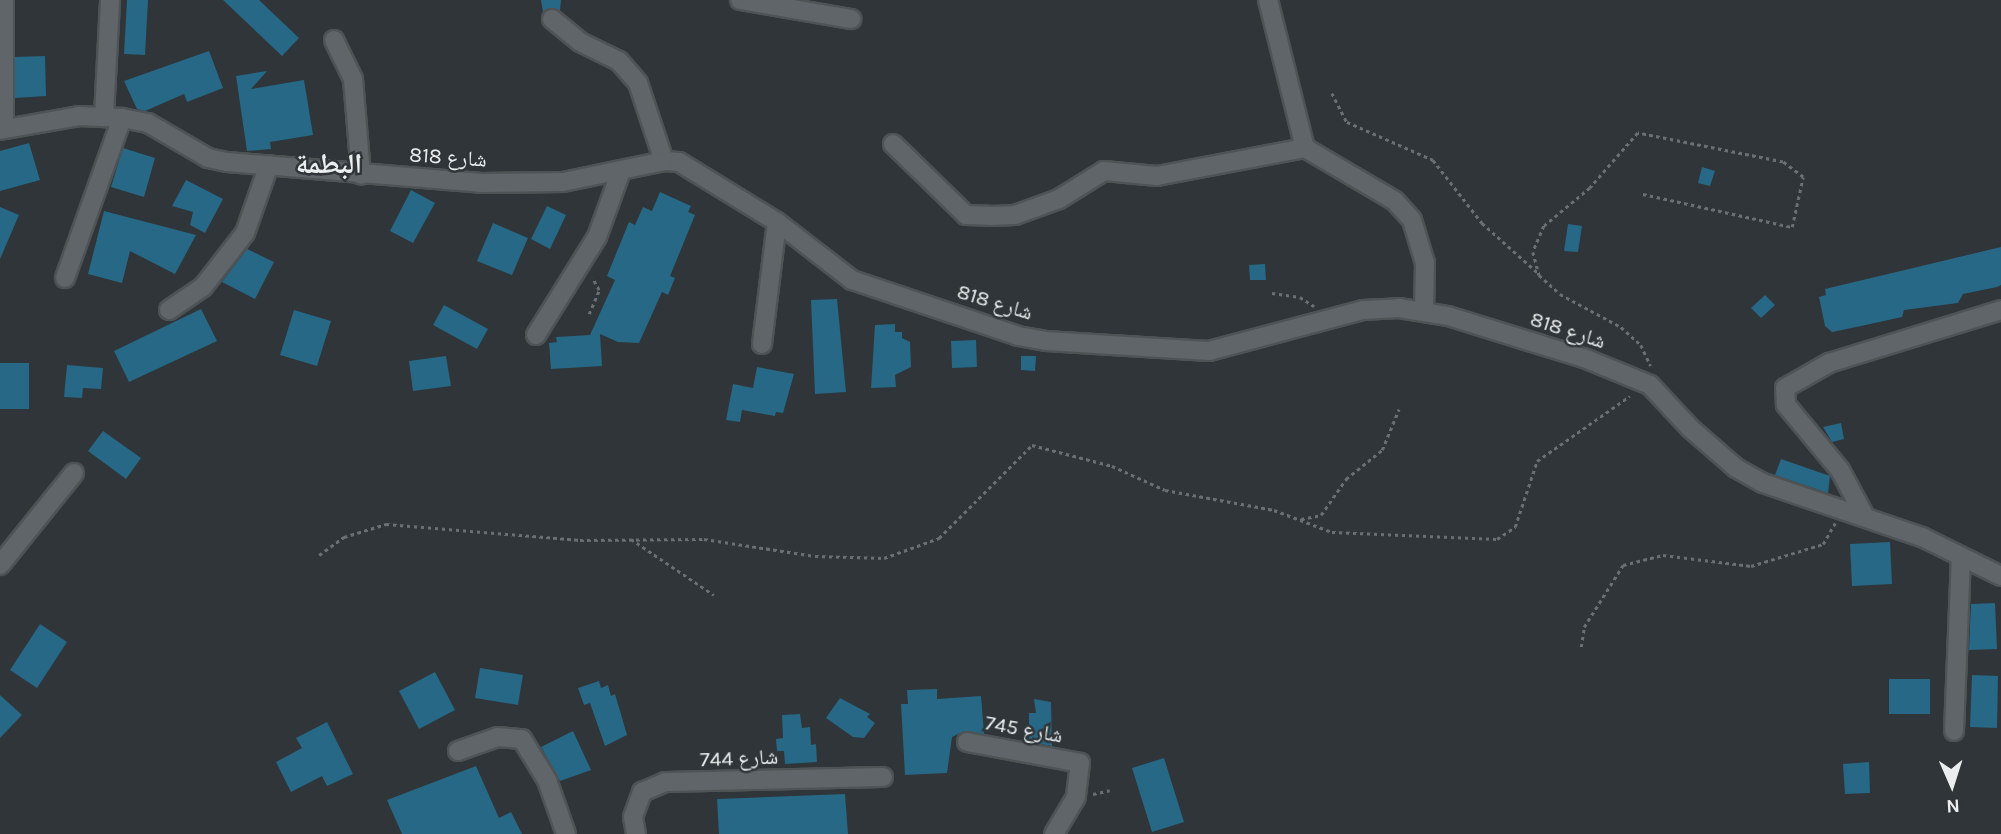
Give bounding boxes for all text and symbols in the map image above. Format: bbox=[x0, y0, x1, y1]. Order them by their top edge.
street label: شارع 818 bbox=[408, 142, 488, 172]
district label: البطمة bbox=[296, 147, 362, 181]
street label: شارع 818 bbox=[954, 279, 1036, 325]
street label: شارع 818 bbox=[1527, 306, 1609, 354]
street label: شارع 745 bbox=[983, 710, 1065, 748]
street label: شارع 744 bbox=[699, 744, 779, 772]
north arrow bbox=[1917, 750, 1987, 820]
text: N bbox=[1946, 795, 1960, 817]

